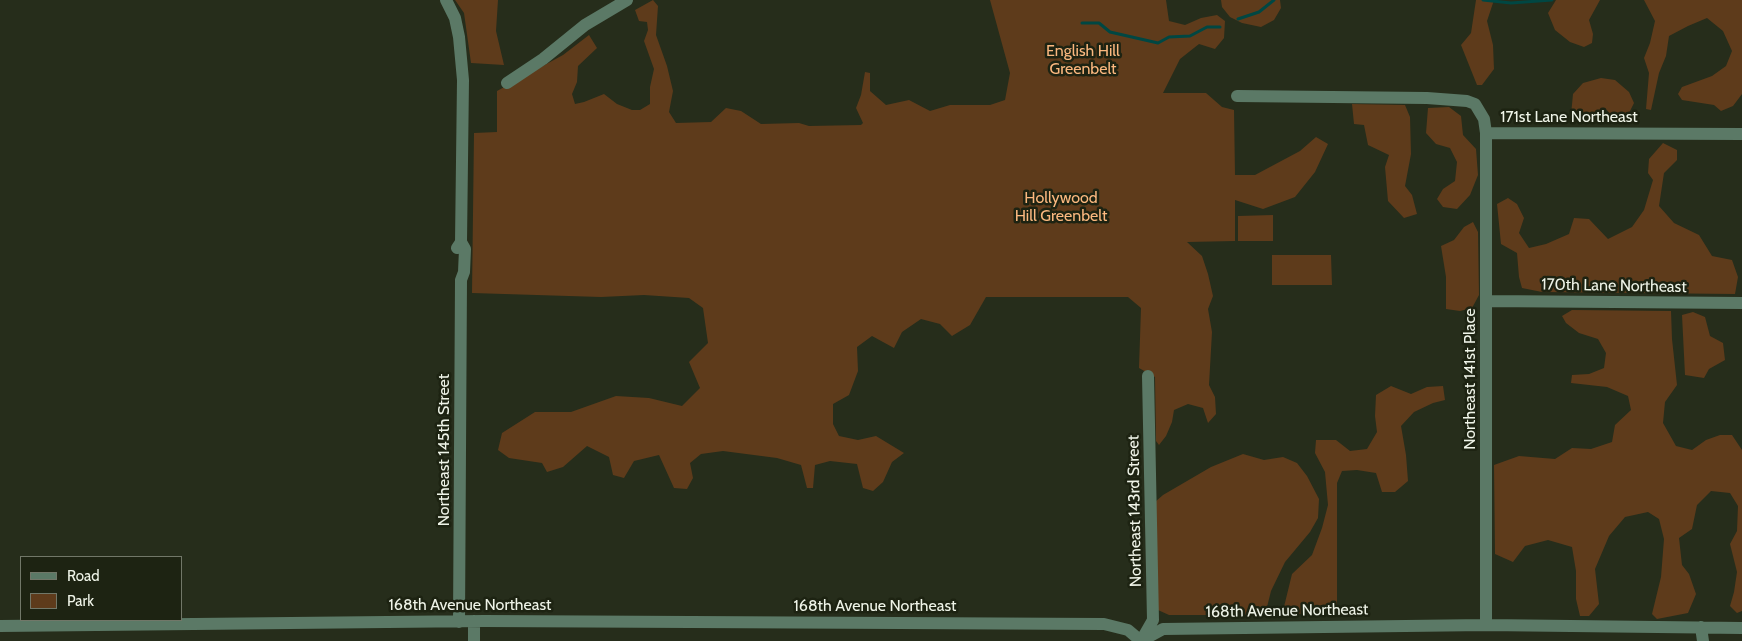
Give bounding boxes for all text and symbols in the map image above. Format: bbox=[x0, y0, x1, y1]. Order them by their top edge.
park label: English Hill Greenbelt bbox=[1046, 41, 1120, 79]
street label: 171st Lane Northeast bbox=[1500, 107, 1638, 127]
park label: Hollywood Hill Greenbelt bbox=[1015, 188, 1107, 226]
street label: 170th Lane Northeast bbox=[1541, 275, 1687, 297]
street label: Northeast 141st Place bbox=[1460, 308, 1480, 450]
street label: Northeast 145th Street bbox=[434, 374, 454, 526]
street label: Northeast 143rd Street bbox=[1124, 435, 1146, 587]
legend bbox=[20, 556, 182, 621]
text: Road bbox=[67, 567, 100, 585]
text: Park bbox=[67, 592, 94, 610]
street label: 168th Avenue Northeast bbox=[389, 595, 551, 615]
street label: 168th Avenue Northeast bbox=[794, 596, 956, 616]
street label: 168th Avenue Northeast bbox=[1205, 600, 1369, 622]

